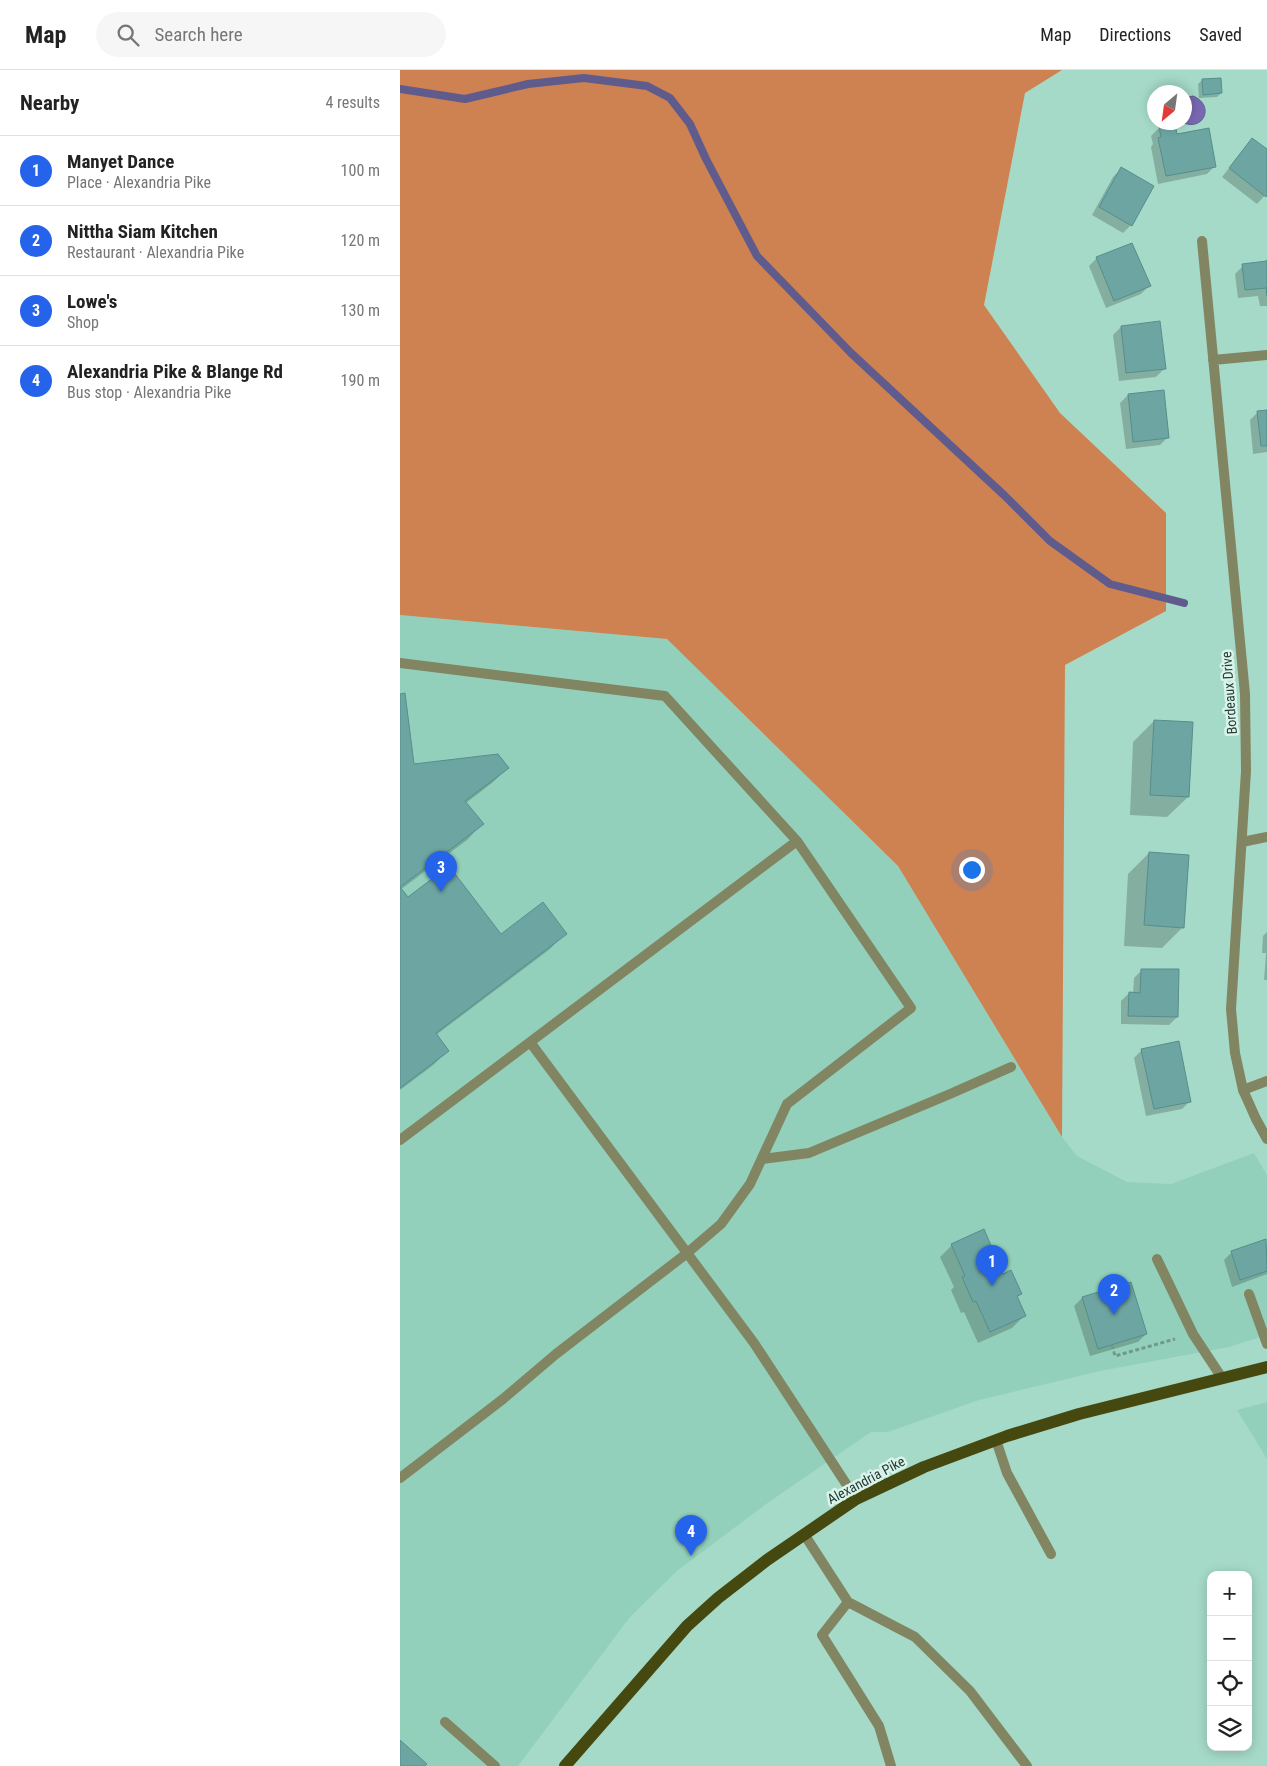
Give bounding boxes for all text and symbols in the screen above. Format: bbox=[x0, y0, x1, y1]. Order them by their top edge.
search box bbox=[96, 12, 446, 57]
text: Map bbox=[25, 21, 66, 49]
icon: search bbox=[114, 21, 142, 49]
text: Search here bbox=[154, 23, 243, 46]
text: Map bbox=[1040, 24, 1071, 45]
text: Directions bbox=[1099, 24, 1171, 45]
text: Saved bbox=[1199, 24, 1242, 45]
north arrow bbox=[1147, 85, 1192, 130]
text: Nearby bbox=[20, 91, 79, 115]
text: 4 results bbox=[325, 93, 380, 112]
text: Manyet Dance bbox=[67, 150, 174, 173]
text: 1 bbox=[32, 161, 40, 180]
text: 100 m bbox=[341, 161, 380, 180]
text: Place · Alexandria Pike bbox=[67, 173, 211, 192]
text: Nittha Siam Kitchen bbox=[67, 220, 218, 243]
text: 2 bbox=[32, 231, 40, 250]
text: 120 m bbox=[341, 231, 380, 250]
text: Restaurant · Alexandria Pike bbox=[67, 243, 244, 262]
text: Lowe's bbox=[67, 290, 117, 313]
text: 3 bbox=[32, 301, 40, 320]
text: 130 m bbox=[341, 301, 380, 320]
text: Shop bbox=[67, 313, 99, 332]
text: Alexandria Pike & Blange Rd bbox=[67, 360, 283, 383]
text: 4 bbox=[32, 371, 40, 390]
text: 190 m bbox=[341, 371, 380, 390]
text: Bus stop · Alexandria Pike bbox=[67, 383, 231, 402]
street label: Bordeaux Drive bbox=[1218, 651, 1240, 735]
pin: 3 bbox=[425, 851, 457, 892]
your location bbox=[959, 857, 985, 883]
pin: 1 bbox=[976, 1245, 1008, 1286]
pin: 2 bbox=[1098, 1274, 1130, 1315]
street label: Alexandria Pike bbox=[824, 1453, 908, 1507]
pin: 4 bbox=[675, 1515, 707, 1556]
map controls bbox=[1207, 1571, 1252, 1751]
button: + bbox=[1207, 1571, 1252, 1616]
button: − bbox=[1207, 1616, 1252, 1661]
button: locate bbox=[1207, 1661, 1252, 1706]
button: layers bbox=[1207, 1706, 1252, 1751]

